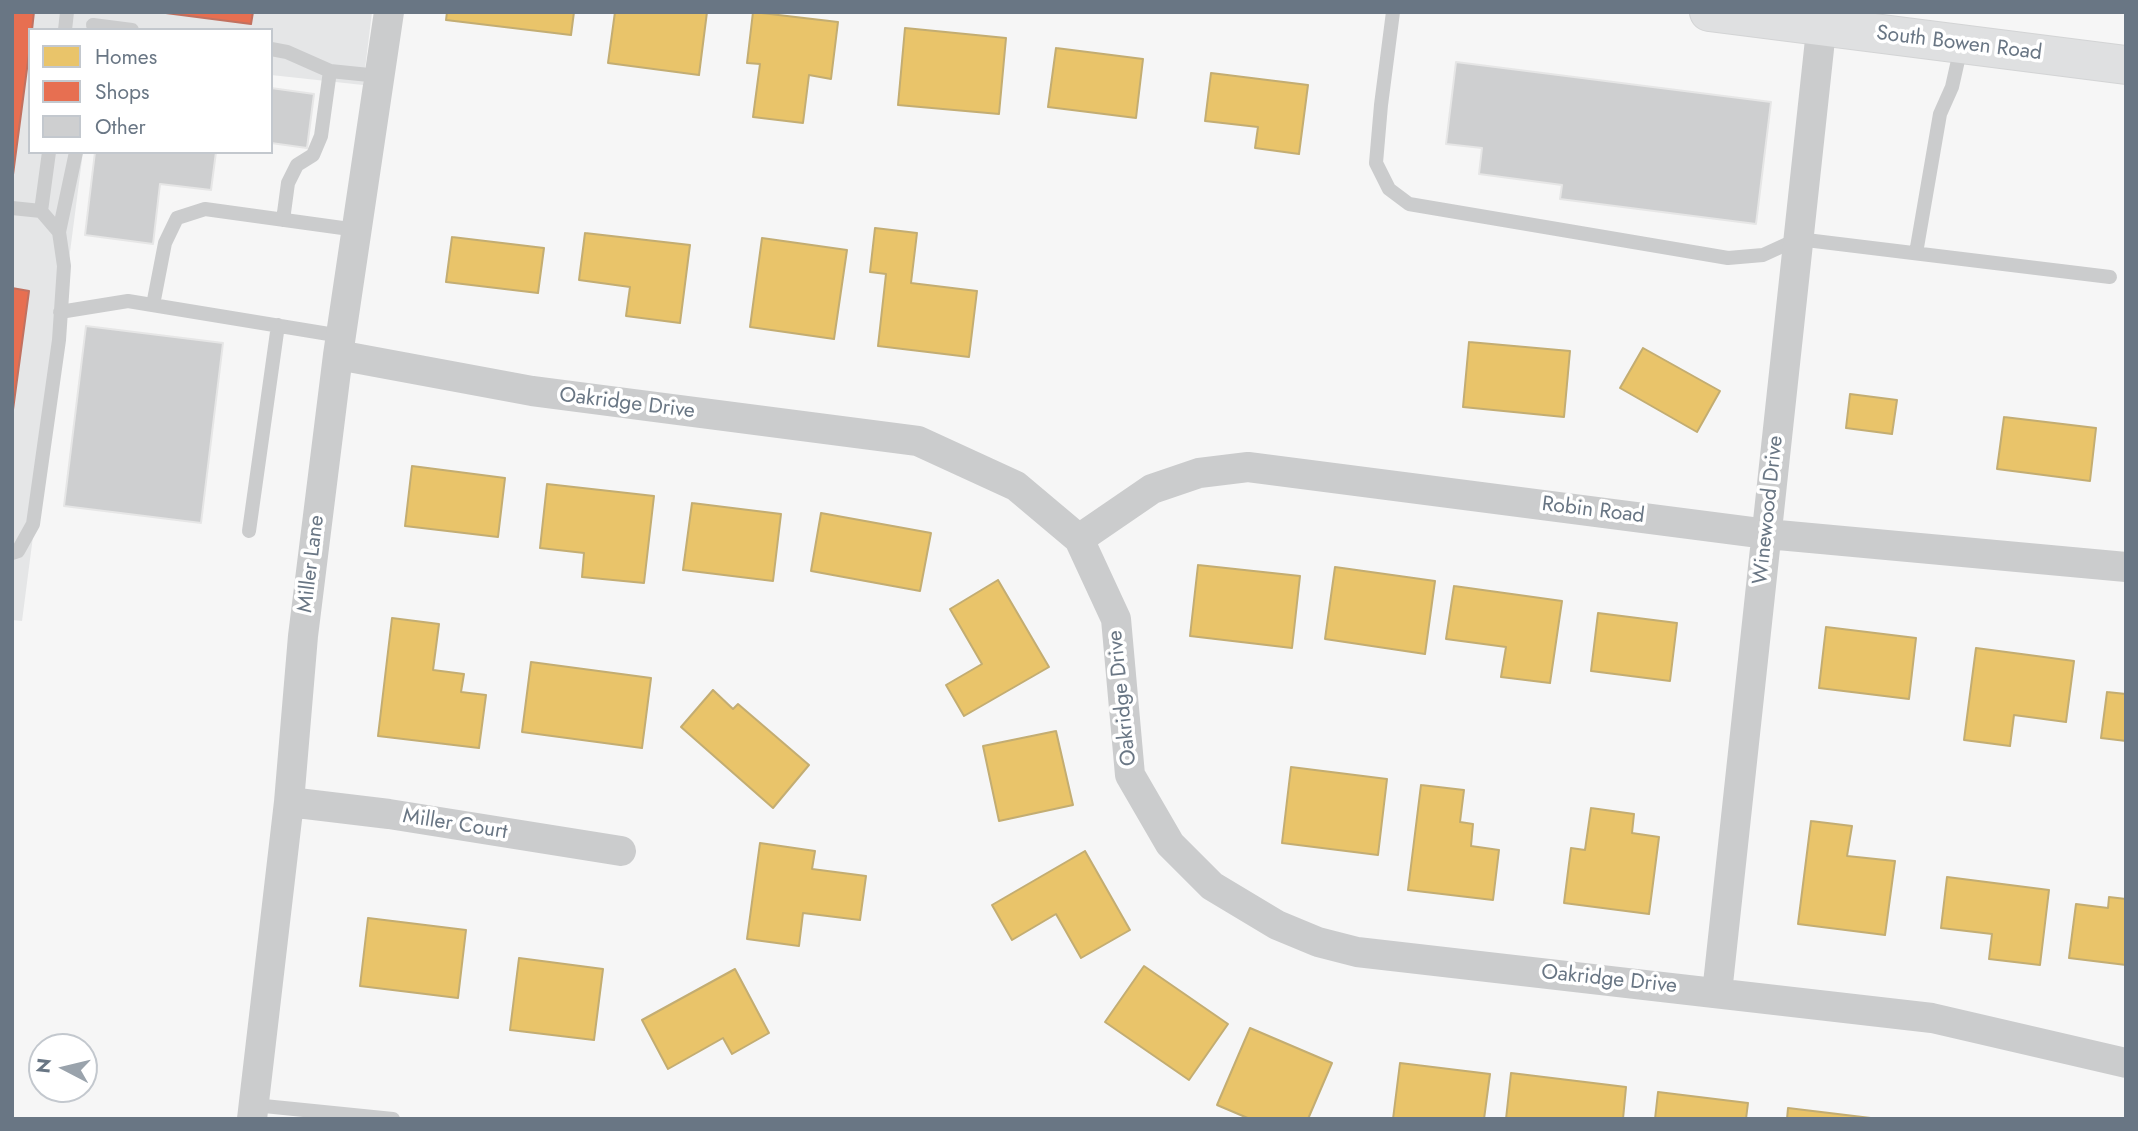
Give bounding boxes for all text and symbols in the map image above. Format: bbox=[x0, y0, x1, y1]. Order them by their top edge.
street label: South Bowen Road bbox=[1875, 21, 2043, 67]
legend bbox=[28, 28, 273, 154]
text: Homes bbox=[95, 42, 157, 72]
text: Shops bbox=[95, 77, 149, 107]
text: Other bbox=[95, 112, 146, 142]
street label: Oakridge Drive bbox=[558, 383, 696, 425]
street label: Winewood Drive bbox=[1749, 434, 1789, 586]
street label: Robin Road bbox=[1540, 492, 1646, 530]
street label: Miller Lane bbox=[294, 514, 330, 614]
street label: Oakridge Drive bbox=[1103, 629, 1143, 767]
street label: Miller Court bbox=[401, 804, 509, 846]
street label: Oakridge Drive bbox=[1540, 960, 1678, 1000]
north arrow bbox=[28, 1033, 98, 1103]
text: N bbox=[29, 1056, 58, 1075]

